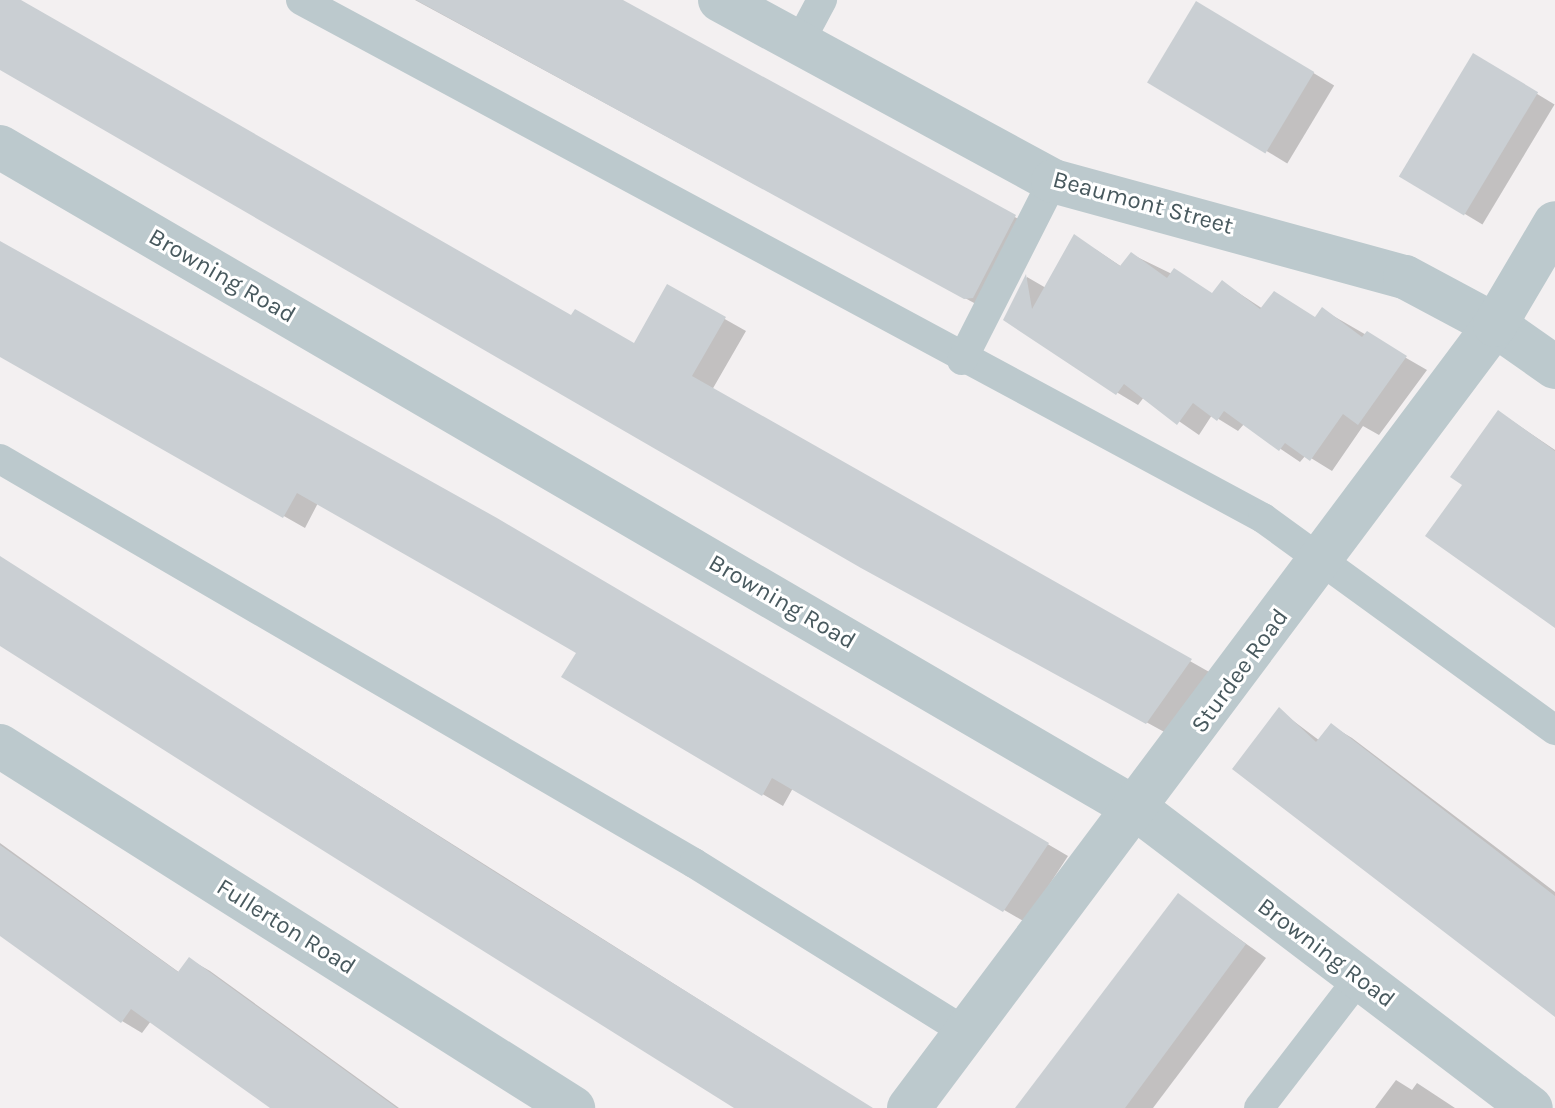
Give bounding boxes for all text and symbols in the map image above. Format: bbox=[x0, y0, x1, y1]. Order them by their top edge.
street label: Beaumont Street bbox=[1050, 165, 1236, 241]
street label: Browning Road bbox=[143, 222, 301, 330]
street label: Browning Road bbox=[703, 548, 861, 656]
street label: Sturdee Road bbox=[1185, 603, 1295, 739]
street label: Fullerton Road bbox=[211, 873, 361, 981]
street label: Browning Road bbox=[1252, 892, 1400, 1014]

